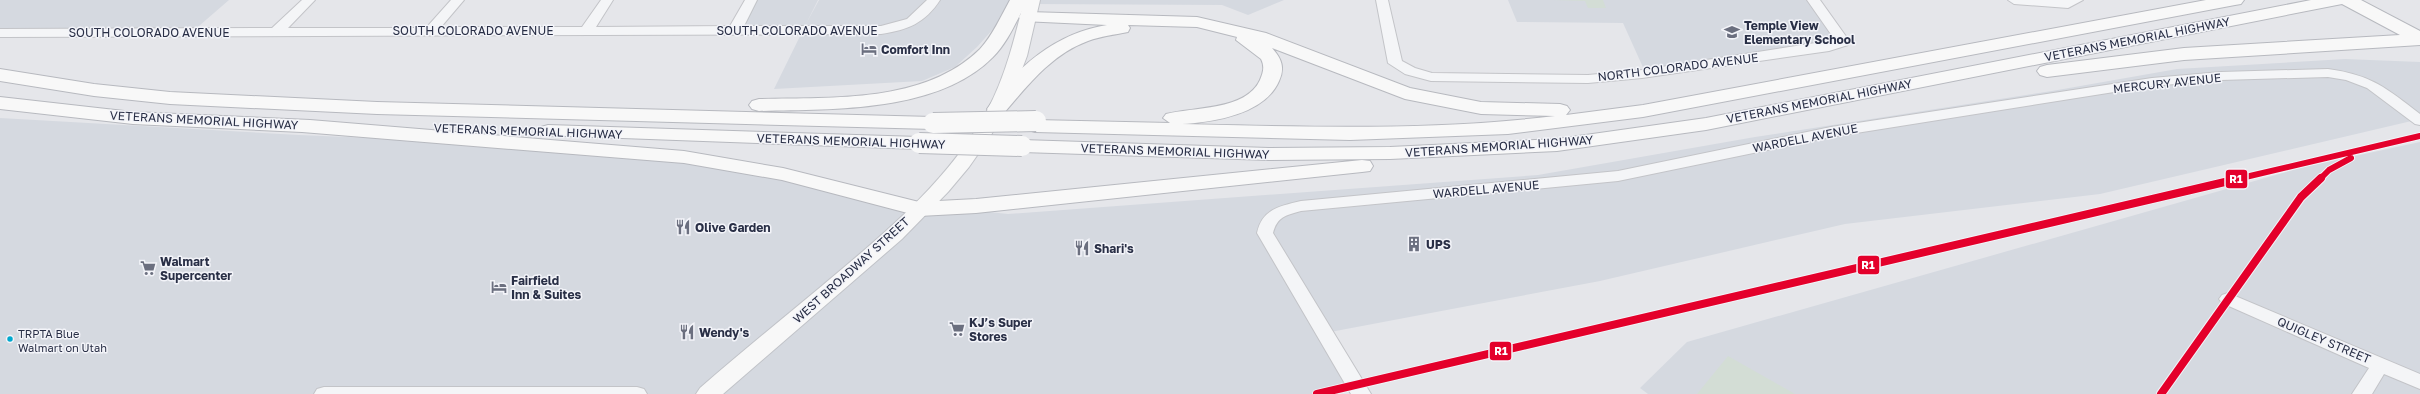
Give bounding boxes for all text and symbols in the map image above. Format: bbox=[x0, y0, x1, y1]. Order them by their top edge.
street label: VETERANS MEMORIAL HIGHWAY bbox=[2043, 14, 2231, 64]
place label: Temple View Elementary School bbox=[1744, 18, 1855, 47]
street label: SOUTH COLORADO AVENUE bbox=[392, 23, 554, 38]
street label: SOUTH COLORADO AVENUE bbox=[716, 23, 878, 38]
school or university icon: Temple View Elementary School bbox=[1723, 23, 1741, 41]
street label: SOUTH COLORADO AVENUE bbox=[68, 25, 230, 40]
hotel icon: Comfort Inn bbox=[860, 40, 878, 58]
place label: Comfort Inn bbox=[881, 42, 950, 57]
street label: NORTH COLORADO AVENUE bbox=[1597, 50, 1759, 84]
street label: MERCURY AVENUE bbox=[2112, 70, 2222, 96]
street label: VETERANS MEMORIAL HIGHWAY bbox=[1725, 76, 1913, 126]
street label: VETERANS MEMORIAL HIGHWAY bbox=[109, 108, 299, 132]
street label: VETERANS MEMORIAL HIGHWAY bbox=[433, 120, 623, 142]
street label: WARDELL AVENUE bbox=[1751, 120, 1859, 156]
street label: VETERANS MEMORIAL HIGHWAY bbox=[756, 130, 946, 152]
street label: VETERANS MEMORIAL HIGHWAY bbox=[1404, 132, 1594, 160]
street label: VETERANS MEMORIAL HIGHWAY bbox=[1080, 140, 1270, 162]
line badge: R1 bbox=[2225, 169, 2248, 189]
text: R1 bbox=[2229, 172, 2243, 185]
street label: WARDELL AVENUE bbox=[1432, 177, 1540, 201]
street label: WEST BROADWAY STREET bbox=[790, 213, 913, 326]
restaurant icon: Olive Garden bbox=[674, 218, 692, 236]
place label: Olive Garden bbox=[695, 220, 771, 235]
building icon: UPS bbox=[1405, 235, 1423, 253]
place label: UPS bbox=[1426, 237, 1451, 252]
restaurant icon: Shari's bbox=[1073, 239, 1091, 257]
place label: Shari's bbox=[1094, 241, 1134, 256]
place label: Walmart Supercenter bbox=[160, 254, 232, 283]
line badge: R1 bbox=[1857, 255, 1880, 275]
text: R1 bbox=[1861, 258, 1875, 271]
supermarket icon: Walmart Supercenter bbox=[139, 259, 157, 277]
place label: Fairfield Inn & Suites bbox=[511, 273, 581, 302]
hotel icon: Fairfield Inn & Suites bbox=[490, 278, 508, 296]
street label: QUIGLEY STREET bbox=[2275, 314, 2374, 367]
place label: KJ’s Super Stores bbox=[969, 315, 1033, 344]
supermarket icon: KJ’s Super Stores bbox=[948, 320, 966, 338]
restaurant icon: Wendy's bbox=[678, 323, 696, 341]
place label: Wendy's bbox=[699, 325, 750, 340]
place label: TRPTA Blue Walmart on Utah bbox=[18, 327, 107, 354]
marker: TRPTA Blue Walmart on Utah bbox=[5, 334, 15, 344]
line badge: R1 bbox=[1489, 341, 1512, 361]
text: R1 bbox=[1494, 344, 1508, 357]

